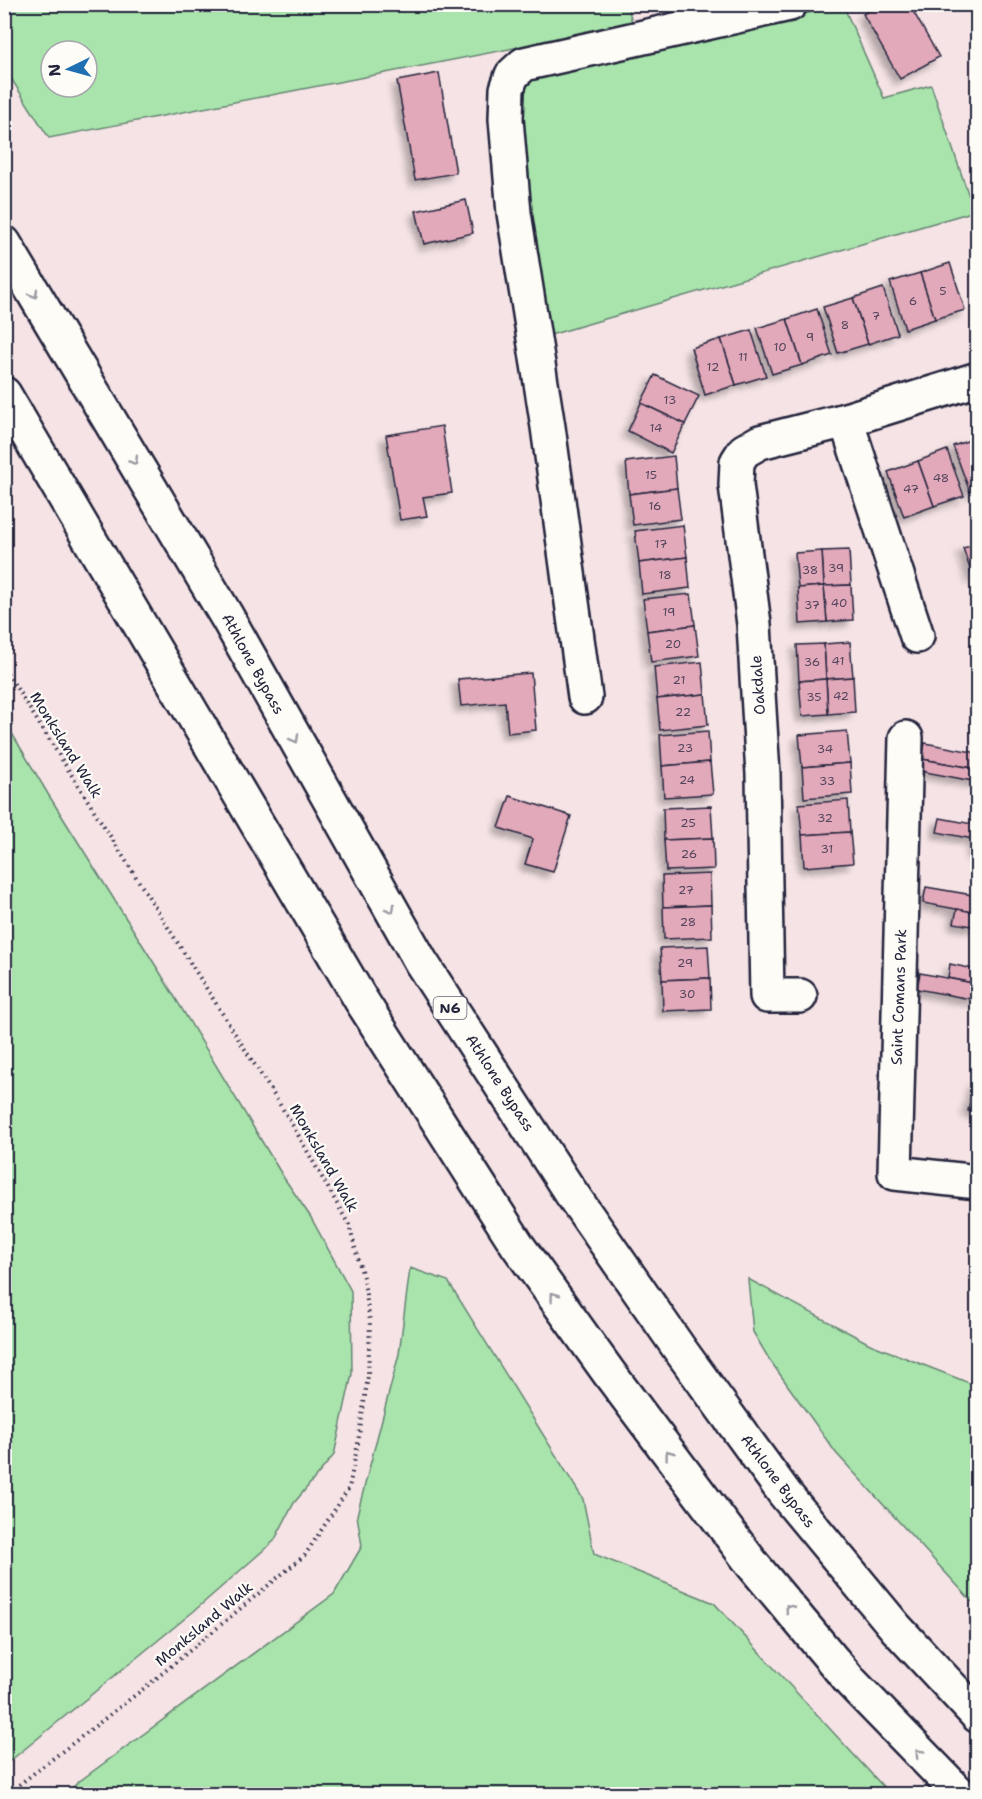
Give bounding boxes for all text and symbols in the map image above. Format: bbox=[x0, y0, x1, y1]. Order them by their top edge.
north arrow bbox=[39, 39, 99, 99]
text: N bbox=[44, 63, 66, 77]
house number: 5 bbox=[939, 283, 947, 299]
one-way arrow bbox=[27, 288, 39, 298]
house number: 6 bbox=[909, 293, 917, 309]
house number: 7 bbox=[872, 308, 880, 324]
house number: 8 bbox=[841, 317, 849, 333]
house number: 9 bbox=[806, 329, 814, 345]
house number: 10 bbox=[773, 339, 787, 355]
house number: 11 bbox=[738, 349, 748, 365]
house number: 12 bbox=[707, 359, 719, 375]
house number: 13 bbox=[664, 392, 676, 408]
house number: 14 bbox=[650, 420, 662, 436]
one-way arrow bbox=[126, 455, 138, 465]
house number: 15 bbox=[645, 467, 657, 483]
house number: 48 bbox=[933, 470, 949, 486]
house number: 47 bbox=[903, 481, 919, 497]
house number: 16 bbox=[648, 498, 662, 514]
house number: 17 bbox=[655, 536, 667, 552]
house number: 39 bbox=[828, 560, 844, 576]
house number: 38 bbox=[802, 562, 818, 578]
house number: 18 bbox=[658, 567, 672, 583]
house number: 40 bbox=[831, 595, 847, 611]
house number: 37 bbox=[804, 597, 820, 613]
house number: 19 bbox=[663, 604, 675, 620]
street label: Athlone Bypass bbox=[217, 610, 289, 718]
house number: 20 bbox=[665, 636, 681, 652]
house number: 41 bbox=[832, 653, 844, 669]
street label: Oakdale bbox=[746, 654, 770, 716]
house number: 36 bbox=[804, 654, 820, 670]
house number: 21 bbox=[673, 672, 685, 688]
street label: Monksland Walk bbox=[25, 688, 107, 802]
house number: 42 bbox=[833, 688, 849, 704]
house number: 35 bbox=[806, 689, 822, 705]
house number: 22 bbox=[675, 704, 691, 720]
one-way arrow bbox=[288, 733, 299, 743]
house number: 23 bbox=[677, 740, 693, 756]
house number: 34 bbox=[817, 741, 833, 757]
house number: 24 bbox=[679, 772, 695, 788]
house number: 33 bbox=[819, 773, 835, 789]
house number: 32 bbox=[817, 810, 833, 826]
house number: 25 bbox=[680, 815, 696, 831]
house number: 31 bbox=[821, 841, 833, 857]
house number: 26 bbox=[681, 846, 697, 862]
house number: 27 bbox=[678, 882, 694, 898]
one-way arrow bbox=[384, 903, 395, 913]
house number: 28 bbox=[680, 914, 696, 930]
street label: Saint Comans Park bbox=[887, 929, 911, 1065]
house number: 29 bbox=[677, 955, 693, 971]
house number: 30 bbox=[679, 986, 695, 1002]
road number: N6 bbox=[434, 997, 466, 1019]
street label: Athlone Bypass bbox=[461, 1030, 539, 1136]
street label: Monksland Walk bbox=[285, 1100, 363, 1216]
one-way arrow bbox=[550, 1292, 561, 1303]
street label: Athlone Bypass bbox=[736, 1430, 820, 1532]
one-way arrow bbox=[666, 1449, 677, 1460]
street label: Monksland Walk bbox=[151, 1577, 257, 1671]
one-way arrow bbox=[785, 1604, 796, 1615]
one-way arrow bbox=[915, 1749, 926, 1760]

